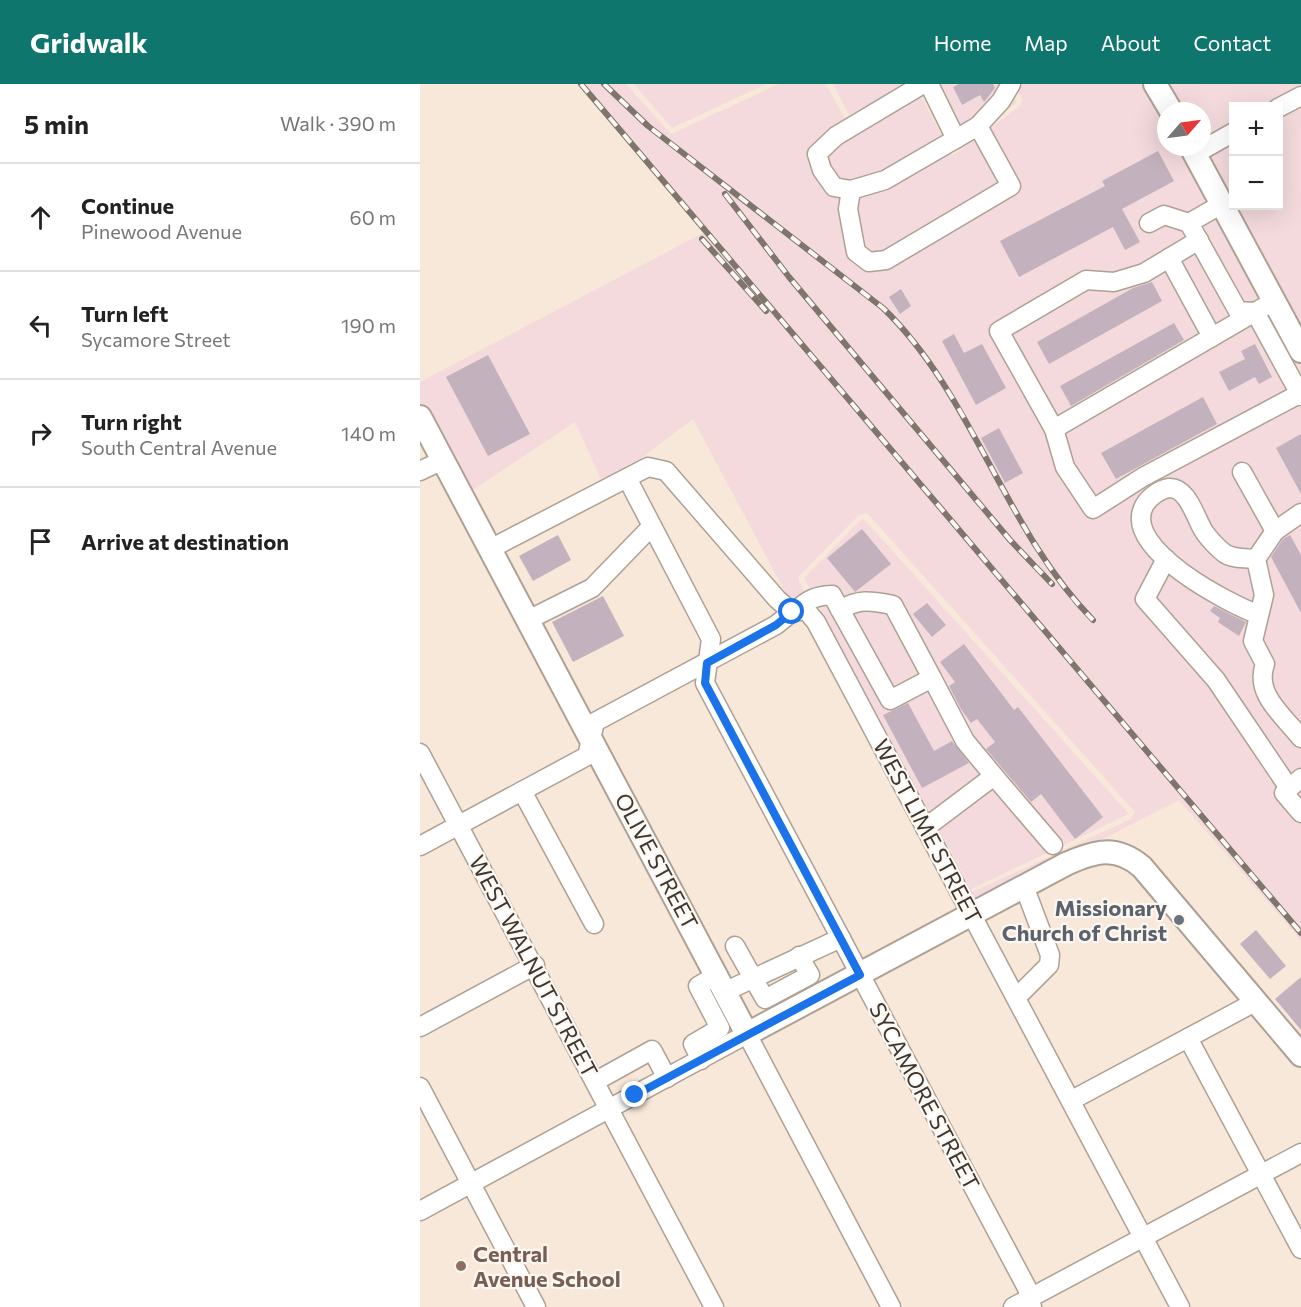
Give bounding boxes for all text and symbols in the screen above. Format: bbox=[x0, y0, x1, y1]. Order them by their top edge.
text: Gridwalk bbox=[30, 25, 148, 59]
text: Home bbox=[934, 30, 991, 55]
text: Map bbox=[1024, 30, 1068, 55]
text: About bbox=[1101, 30, 1160, 55]
text: Contact bbox=[1193, 30, 1271, 55]
north arrow bbox=[1157, 102, 1211, 156]
map controls bbox=[1229, 102, 1283, 210]
button: + bbox=[1229, 102, 1283, 156]
text: 5 min bbox=[24, 108, 89, 139]
text: Walk · 390 m bbox=[280, 111, 396, 135]
button: − bbox=[1229, 156, 1283, 210]
text: Continue bbox=[81, 192, 174, 219]
icon: ahead bbox=[24, 201, 57, 234]
text: 60 m bbox=[350, 205, 396, 229]
text: Pinewood Avenue bbox=[81, 219, 242, 243]
text: Turn left bbox=[81, 300, 168, 327]
icon: left bbox=[24, 309, 57, 342]
text: 190 m bbox=[341, 313, 396, 337]
text: Sycamore Street bbox=[81, 327, 231, 351]
text: Turn right bbox=[81, 408, 182, 435]
icon: right bbox=[24, 417, 57, 450]
text: 140 m bbox=[341, 421, 396, 445]
text: South Central Avenue bbox=[81, 435, 277, 459]
icon: arrive bbox=[24, 525, 57, 558]
text: Arrive at destination bbox=[81, 528, 289, 555]
route start bbox=[778, 598, 804, 624]
street label: WEST LIME STREET bbox=[868, 734, 988, 928]
street label: OLIVE STREET bbox=[610, 788, 704, 934]
street label: WEST WALNUT STREET bbox=[464, 850, 604, 1082]
place label: Missionary Church of Christ bbox=[1002, 894, 1167, 946]
marker: Missionary Church of Christ bbox=[1172, 913, 1186, 927]
street label: SYCAMORE STREET bbox=[864, 998, 986, 1194]
route end bbox=[621, 1081, 647, 1107]
place label: Central Avenue School bbox=[473, 1240, 621, 1292]
marker: Central Avenue School bbox=[454, 1259, 468, 1273]

